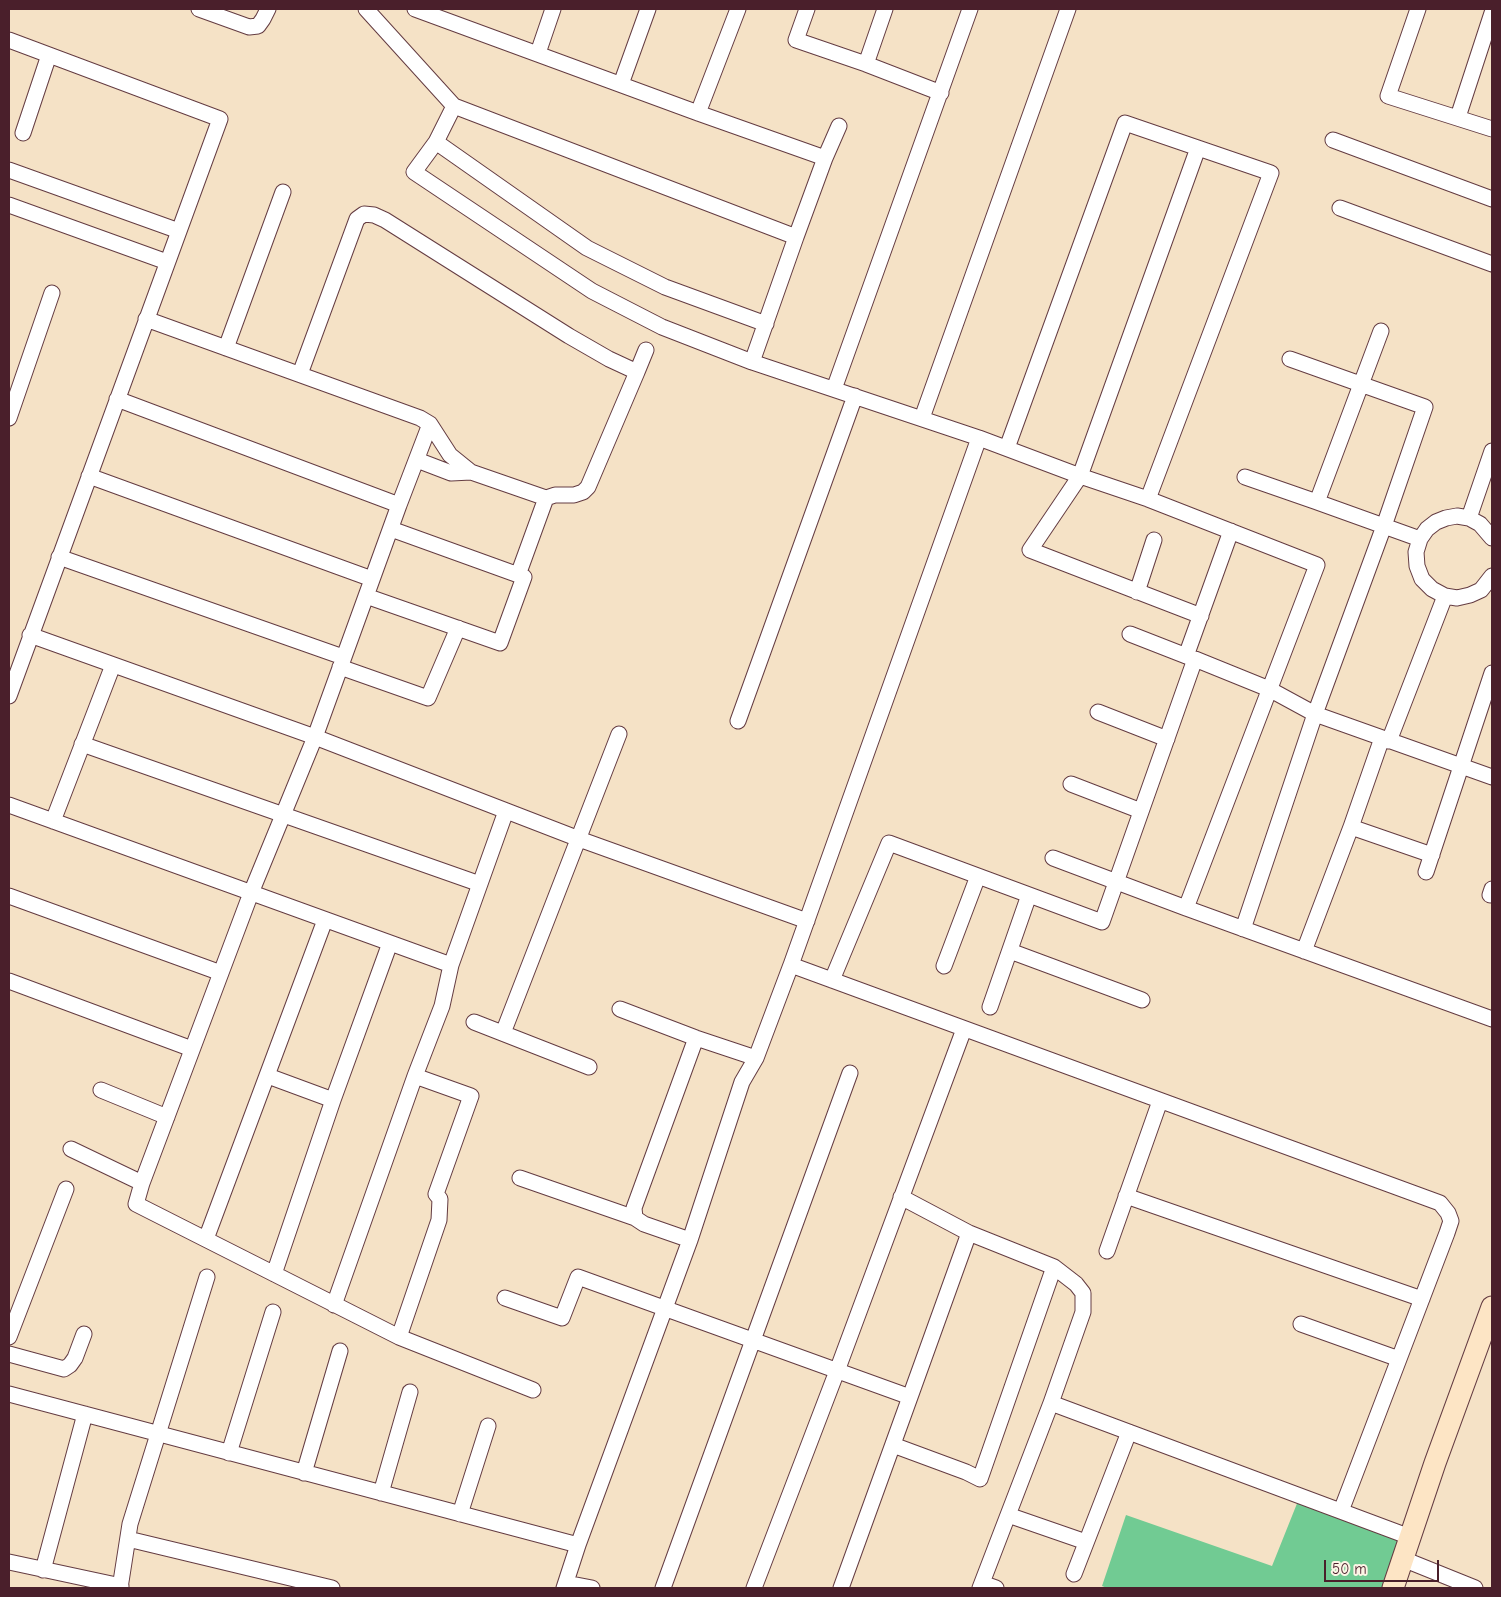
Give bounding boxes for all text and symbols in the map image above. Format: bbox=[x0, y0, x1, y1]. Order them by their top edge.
scale bar bbox=[1326, 1550, 1441, 1582]
text: 50 m bbox=[1332, 1560, 1367, 1578]

